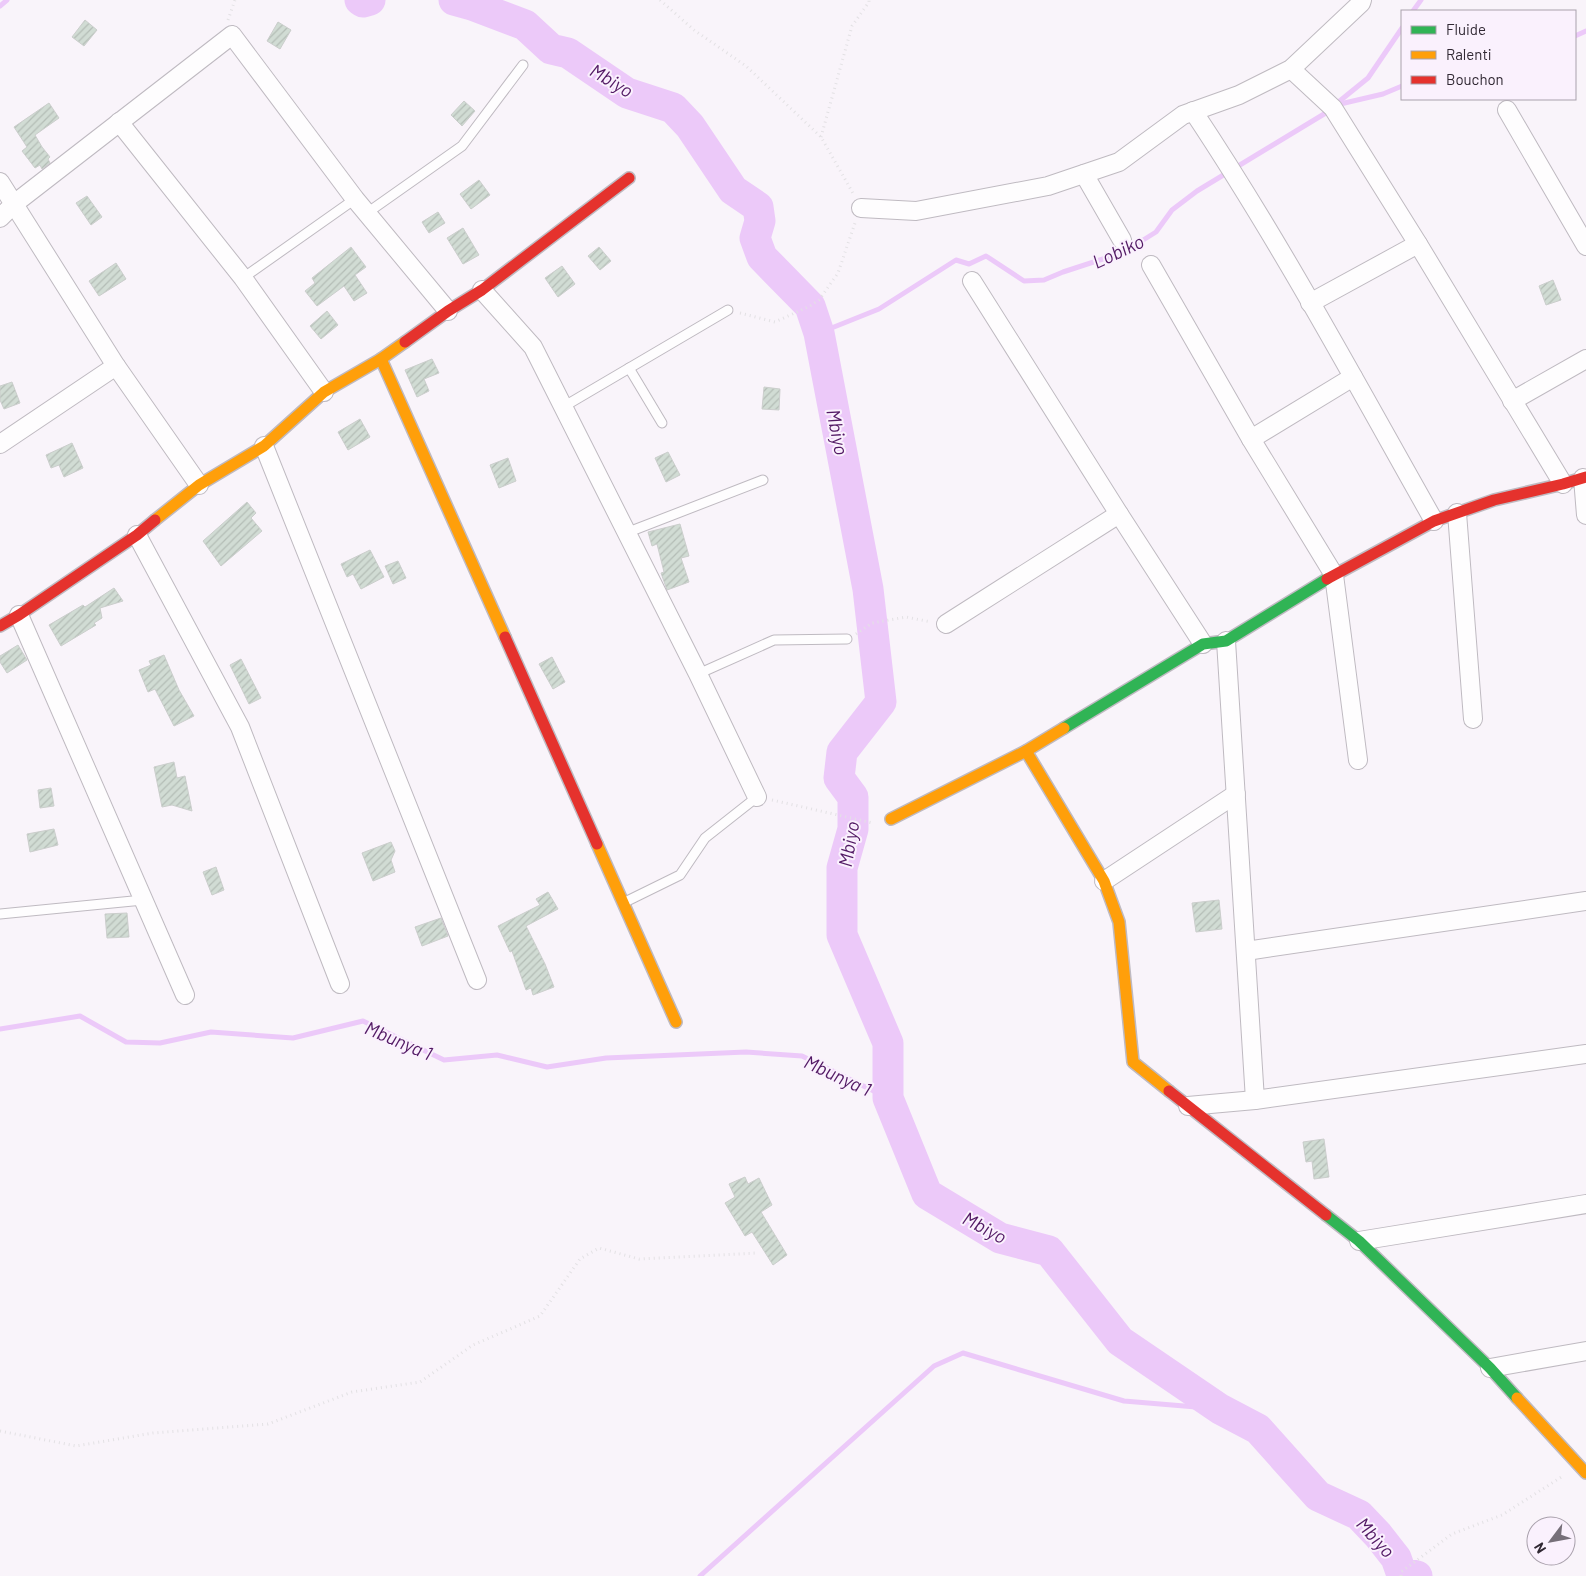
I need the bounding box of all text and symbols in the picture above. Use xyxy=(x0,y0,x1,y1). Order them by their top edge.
legend xyxy=(1401,10,1576,100)
text: Fluide xyxy=(1446,20,1486,38)
text: Ralenti xyxy=(1446,45,1492,63)
water label: Mbiyo xyxy=(586,58,638,102)
text: Bouchon xyxy=(1446,70,1504,88)
water label: Lobiko xyxy=(1089,229,1147,273)
water label: Mbiyo xyxy=(822,407,854,457)
water label: Mbiyo xyxy=(833,819,863,869)
water label: Mbunya 1 xyxy=(362,1016,436,1064)
water label: Mbunya 1 xyxy=(801,1050,875,1100)
water label: Mbiyo xyxy=(959,1206,1011,1248)
water label: Mbiyo xyxy=(1352,1512,1400,1562)
north arrow xyxy=(1526,1516,1576,1566)
text: N xyxy=(1530,1540,1549,1557)

